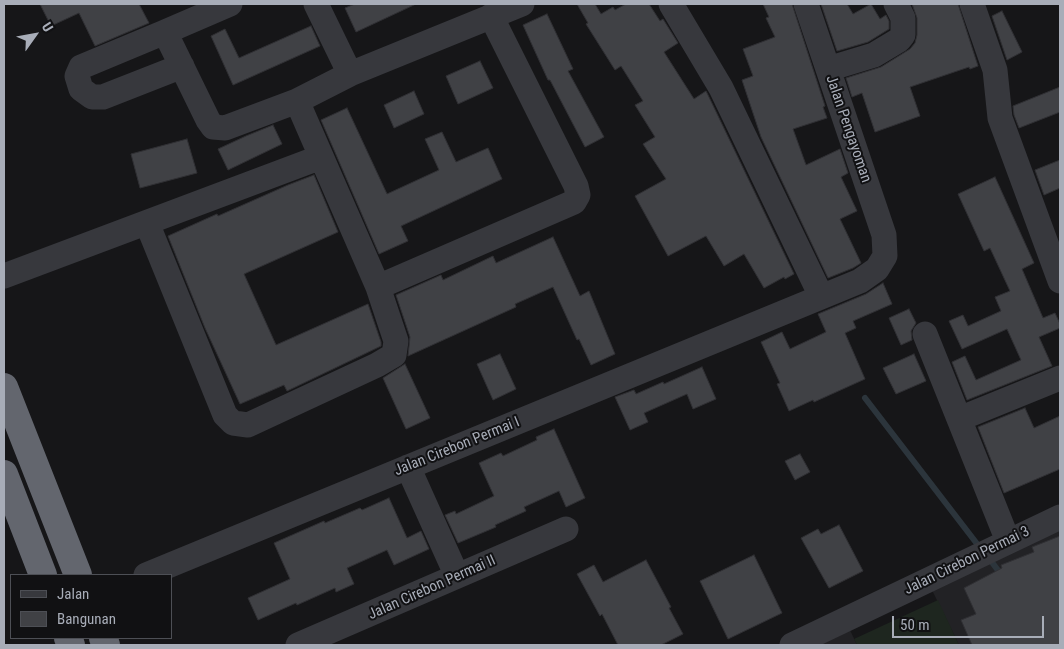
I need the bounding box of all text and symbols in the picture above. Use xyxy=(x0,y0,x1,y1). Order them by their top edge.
north arrow xyxy=(10,10,60,60)
text: U xyxy=(39,19,57,35)
street label: Jalan Pengayoman xyxy=(821,73,875,185)
street label: Jalan Cirebon Permai I xyxy=(392,414,522,480)
street label: Jalan Cirebon Permai 3 xyxy=(901,523,1033,599)
street label: Jalan Cirebon Permai II xyxy=(366,552,498,624)
legend xyxy=(10,574,172,639)
text: Jalan xyxy=(57,585,89,603)
scale bar xyxy=(894,606,1046,638)
text: Bangunan xyxy=(57,610,116,628)
text: 50 m xyxy=(900,616,930,634)

